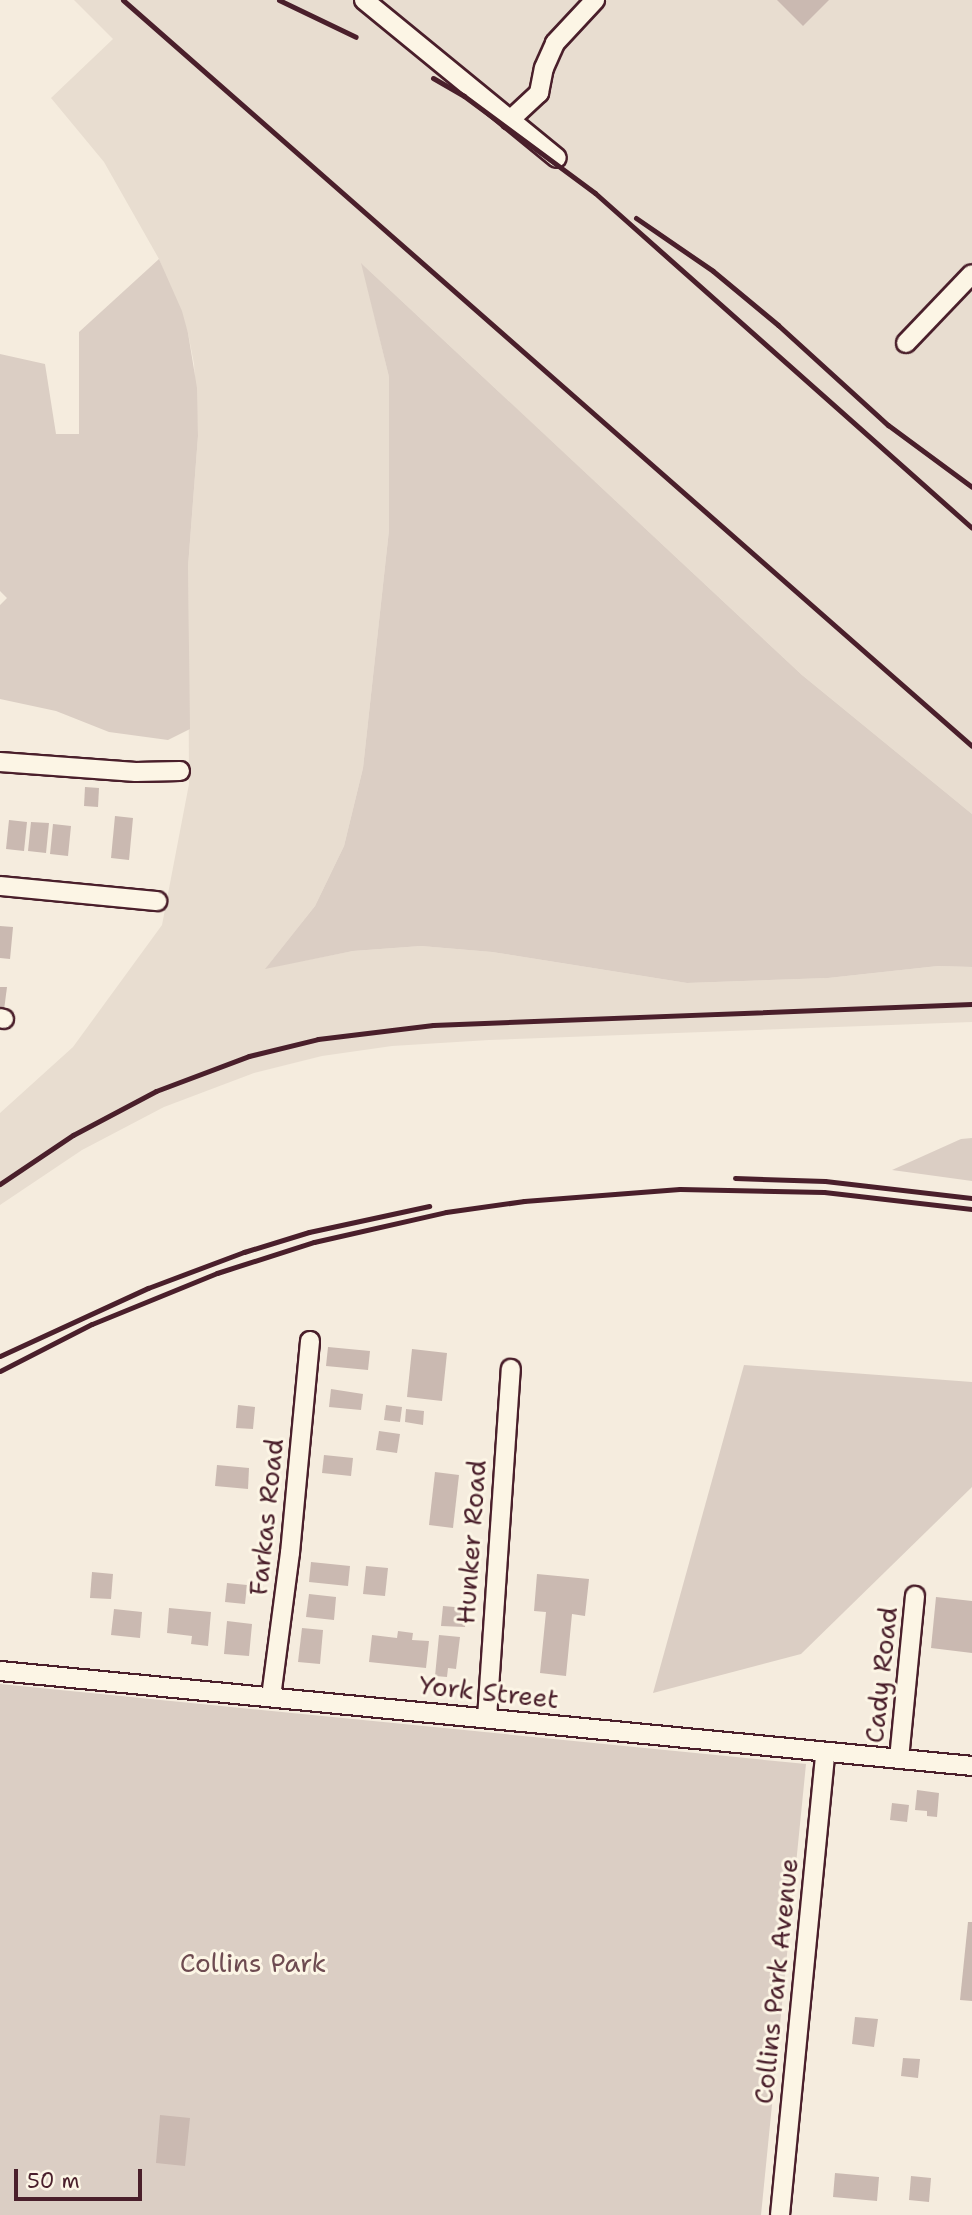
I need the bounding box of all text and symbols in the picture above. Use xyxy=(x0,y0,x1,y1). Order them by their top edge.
street label: Farkas Road xyxy=(242,1437,290,1597)
street label: Hunker Road xyxy=(450,1459,492,1625)
street label: Cady Road xyxy=(858,1605,904,1745)
street label: York Street xyxy=(418,1669,560,1715)
street label: Collins Park Avenue xyxy=(748,1856,804,2106)
park label: Collins Park xyxy=(180,1947,326,1979)
scale bar xyxy=(18,2156,145,2200)
text: 50 m xyxy=(27,2167,80,2195)

